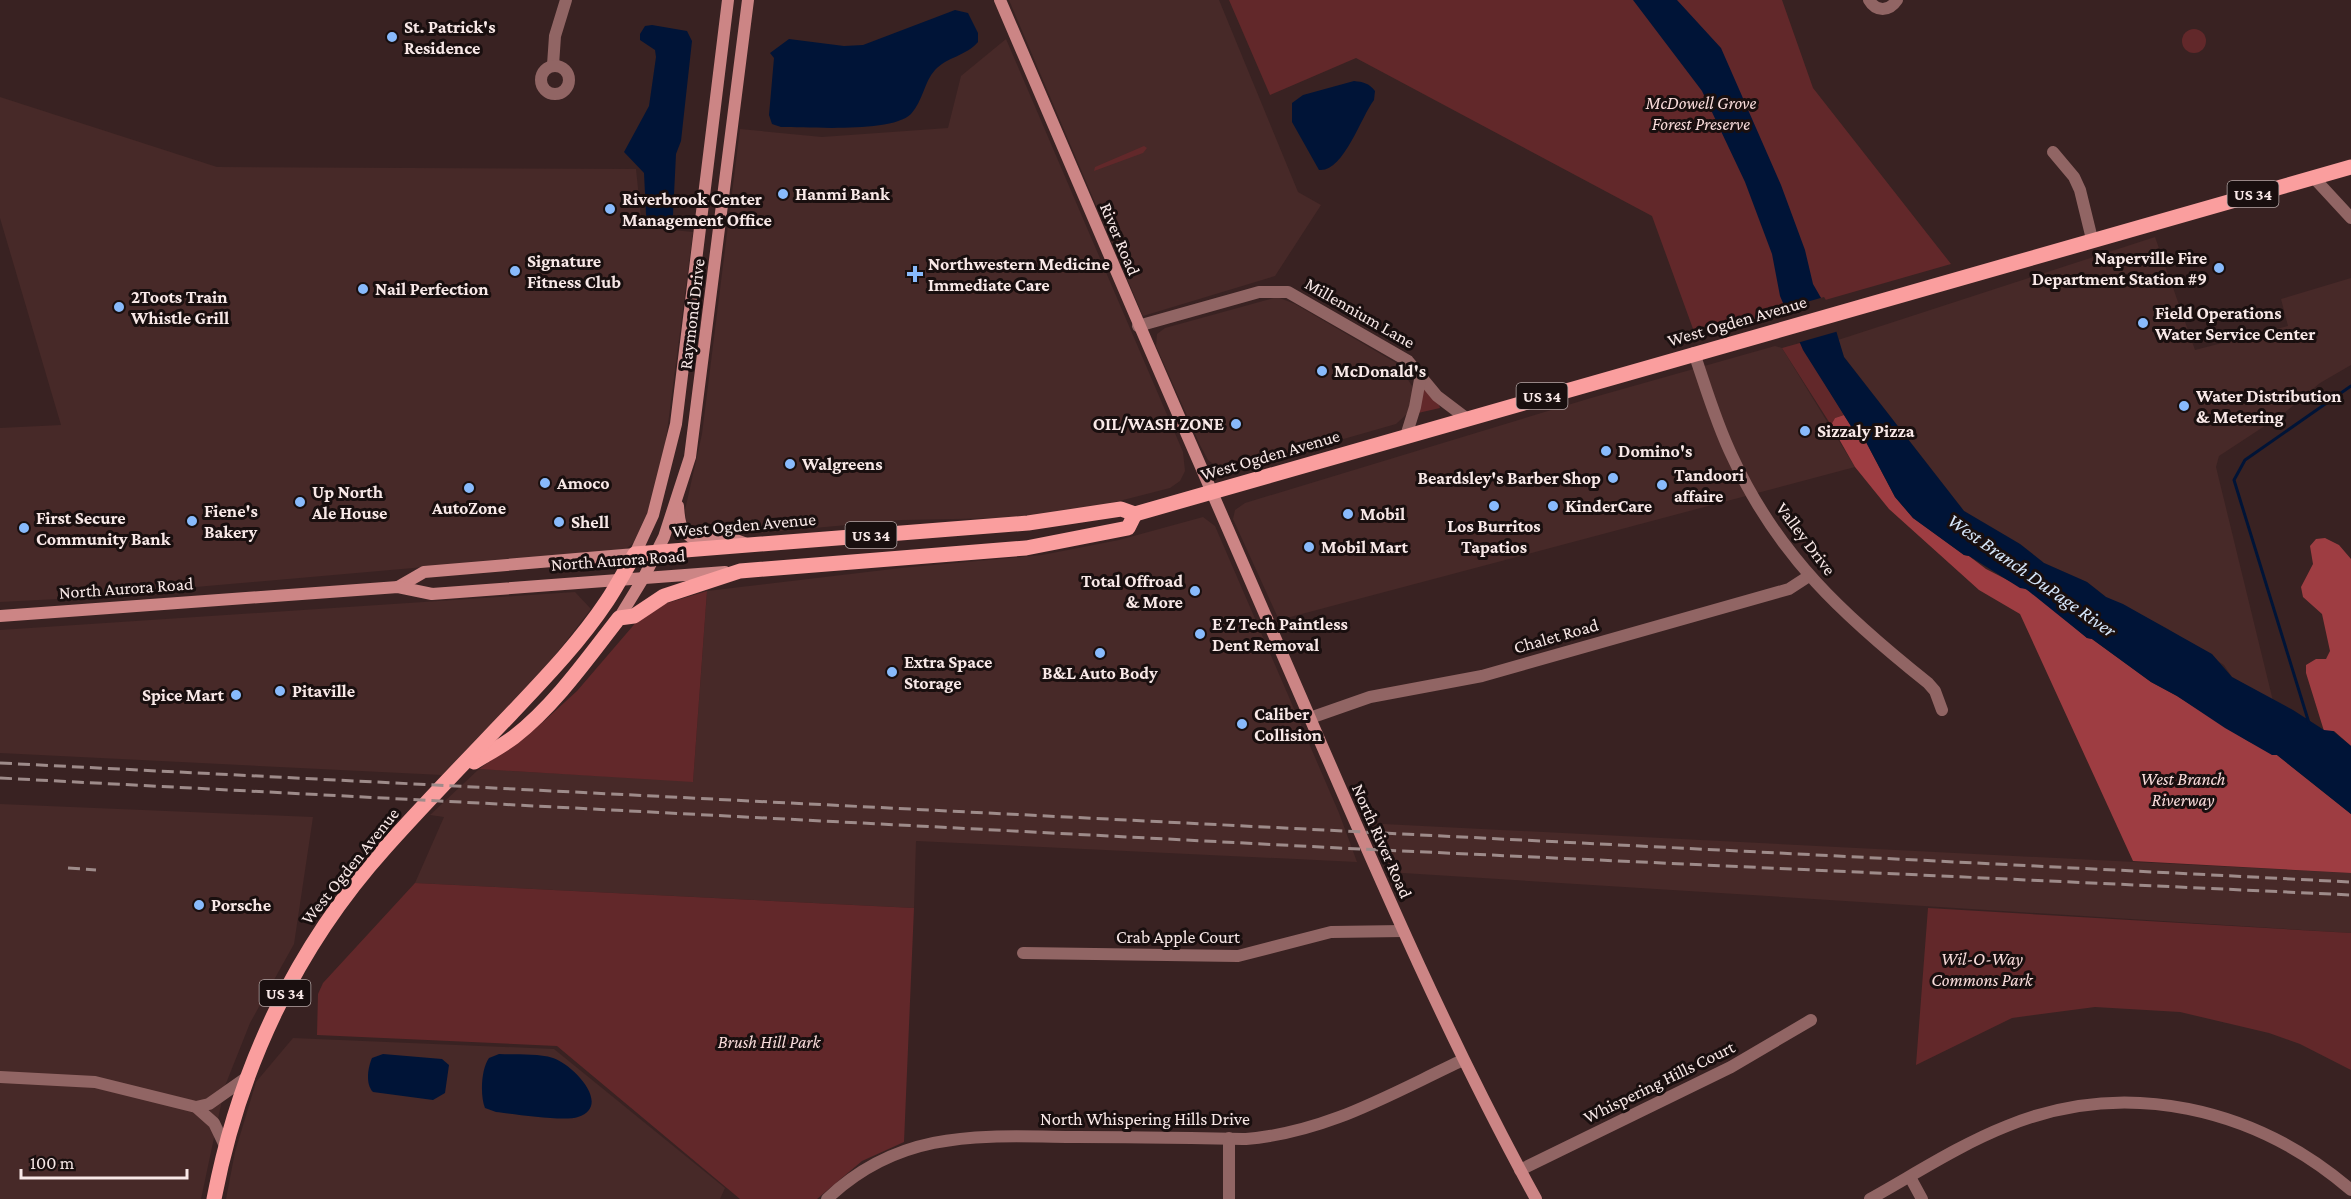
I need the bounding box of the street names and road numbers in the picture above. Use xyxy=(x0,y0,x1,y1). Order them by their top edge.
road number: US 34 xyxy=(2228,181,2278,207)
street label: River Road xyxy=(1096,200,1144,279)
street label: Raymond Drive xyxy=(675,257,709,371)
street label: Millennium Lane xyxy=(1302,273,1418,353)
street label: West Ogden Avenue xyxy=(1665,292,1809,350)
road number: US 34 xyxy=(1516,383,1568,409)
street label: West Ogden Avenue xyxy=(1198,426,1342,484)
street label: Valley Drive xyxy=(1772,499,1840,579)
street label: West Ogden Avenue xyxy=(671,509,817,541)
road number: US 34 xyxy=(846,522,896,548)
street label: North Aurora Road xyxy=(550,545,686,575)
street label: North Aurora Road xyxy=(58,573,194,603)
street label: Chalet Road xyxy=(1511,614,1601,658)
street label: North River Road xyxy=(1348,781,1416,902)
street label: West Ogden Avenue xyxy=(297,804,403,928)
street label: Crab Apple Court xyxy=(1116,927,1241,947)
road number: US 34 xyxy=(260,980,310,1006)
street label: Whispering Hills Court xyxy=(1580,1036,1739,1127)
street label: North Whispering Hills Drive xyxy=(1040,1109,1250,1129)

